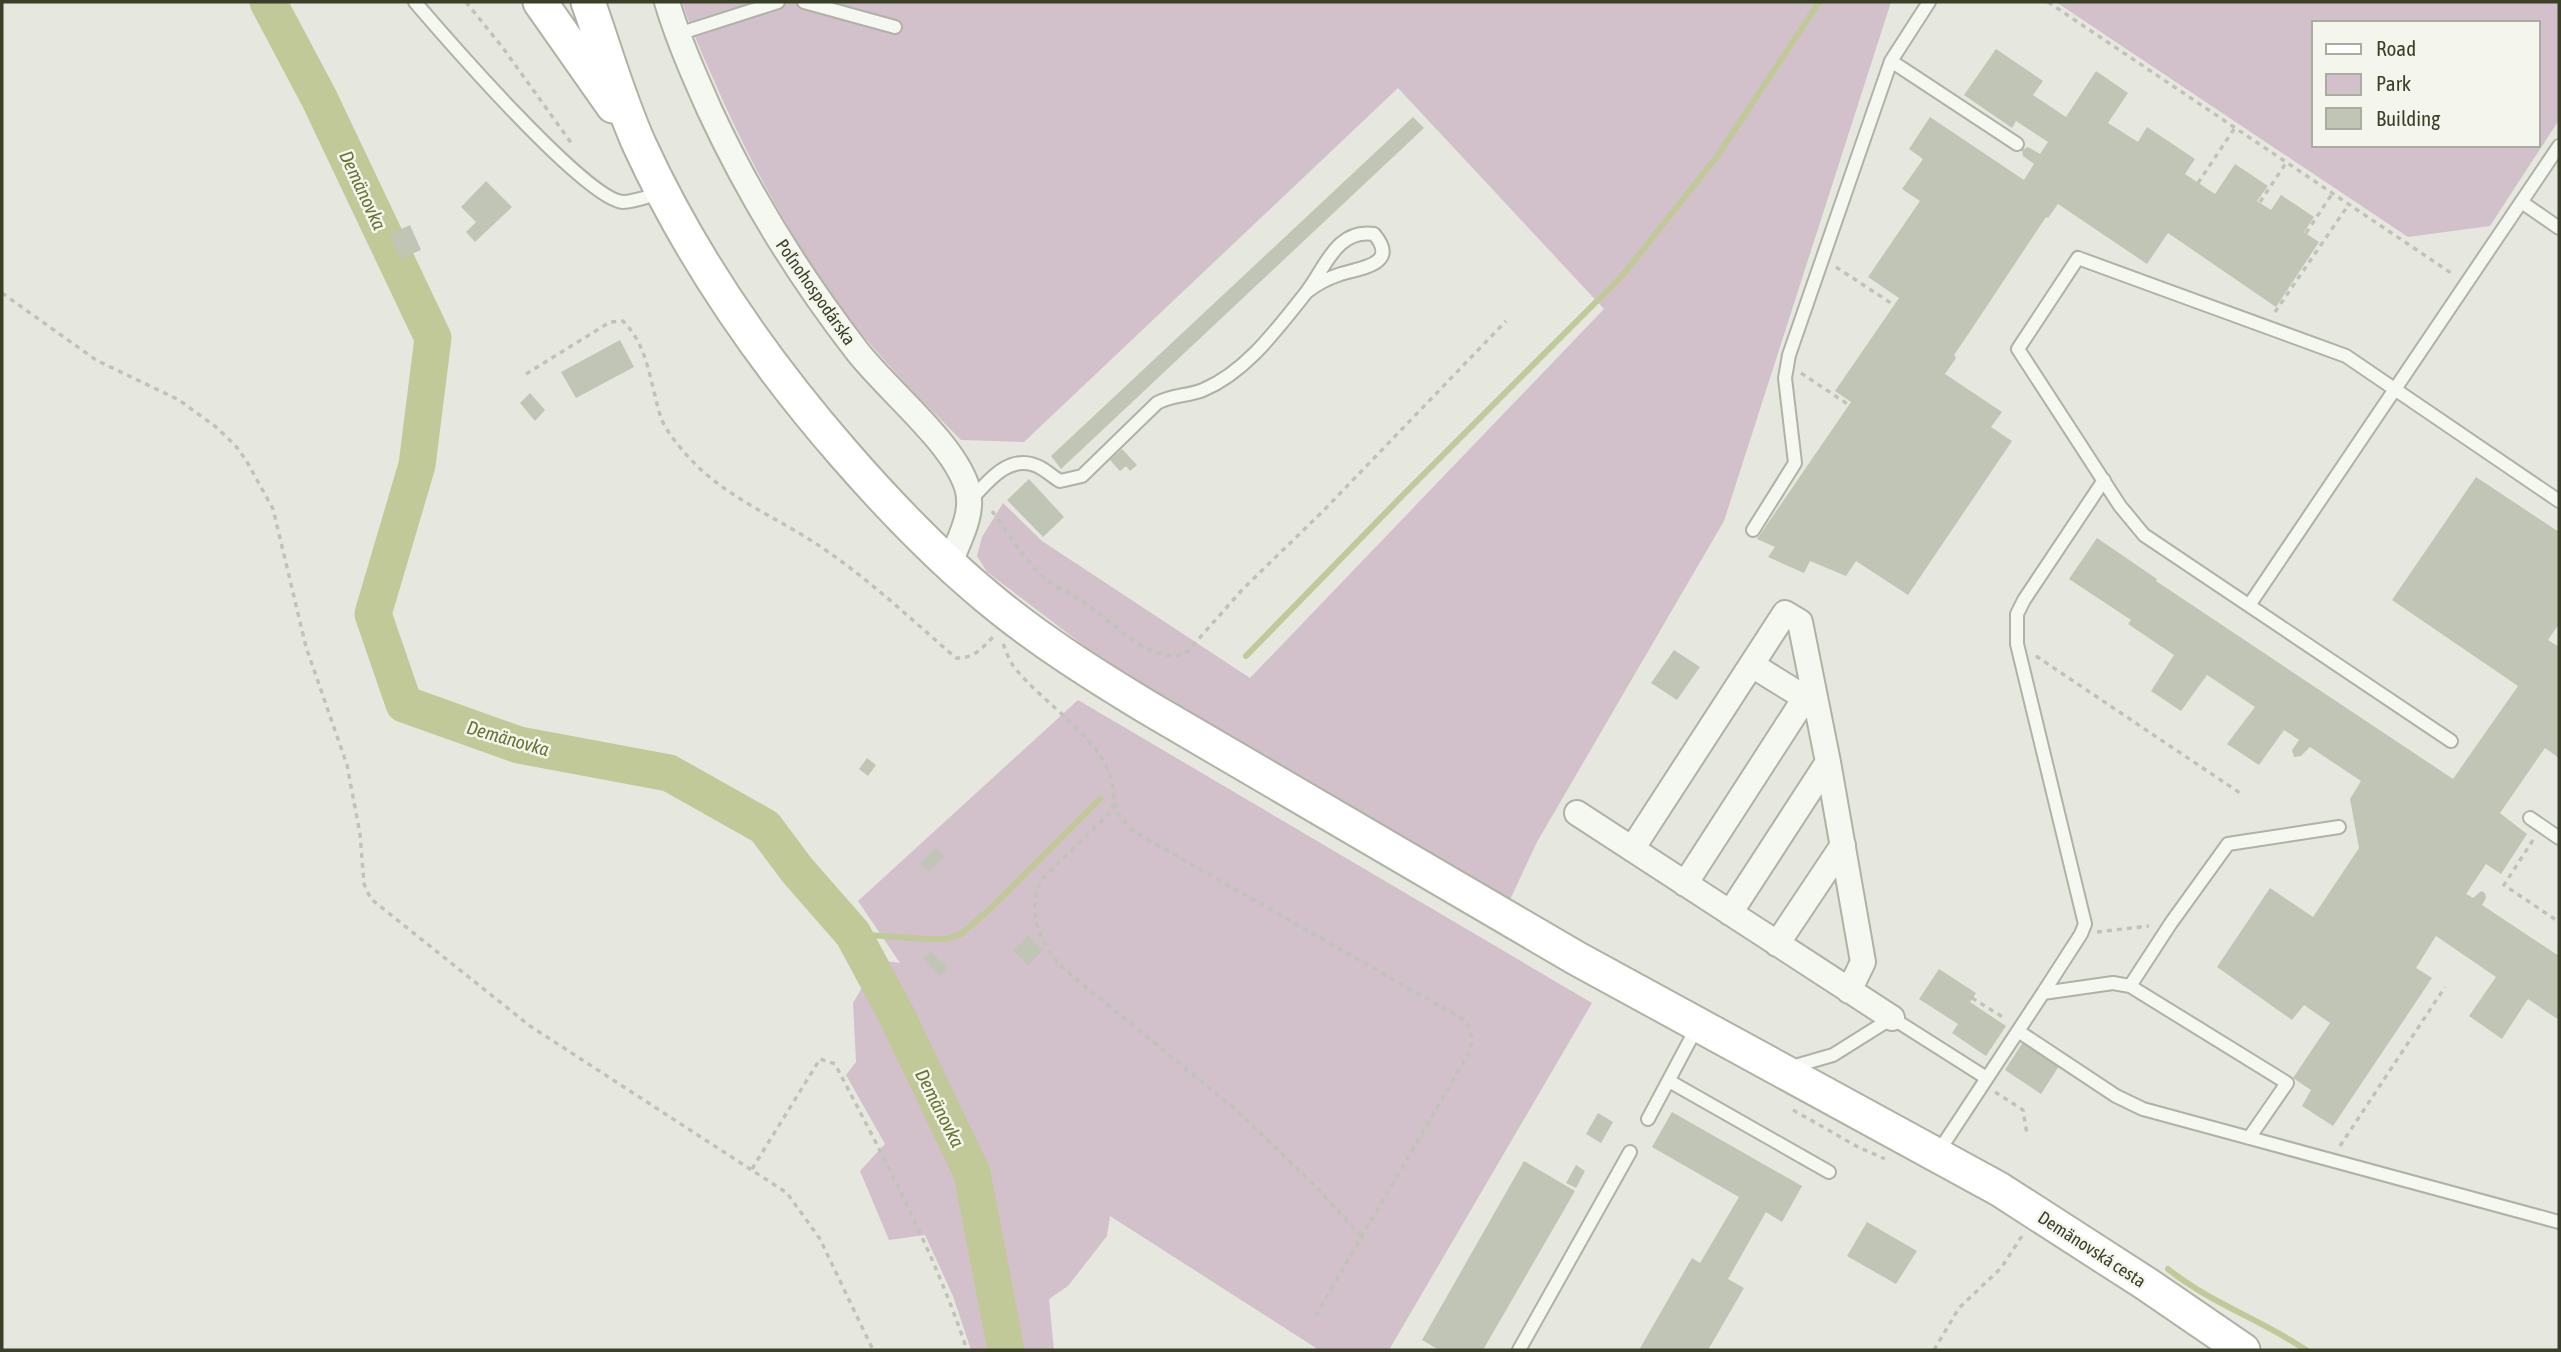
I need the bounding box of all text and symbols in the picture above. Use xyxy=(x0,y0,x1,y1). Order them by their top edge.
legend xyxy=(2312,21,2540,147)
text: Road xyxy=(2376,36,2416,60)
text: Park xyxy=(2376,71,2411,95)
text: Building xyxy=(2376,106,2440,130)
water label: Demänovka xyxy=(335,147,391,233)
street label: Poľnohospodárska xyxy=(772,235,860,349)
water label: Demänovka xyxy=(464,716,552,760)
water label: Demänovka xyxy=(911,1065,969,1151)
street label: Demänovská cesta xyxy=(2034,1206,2150,1292)

